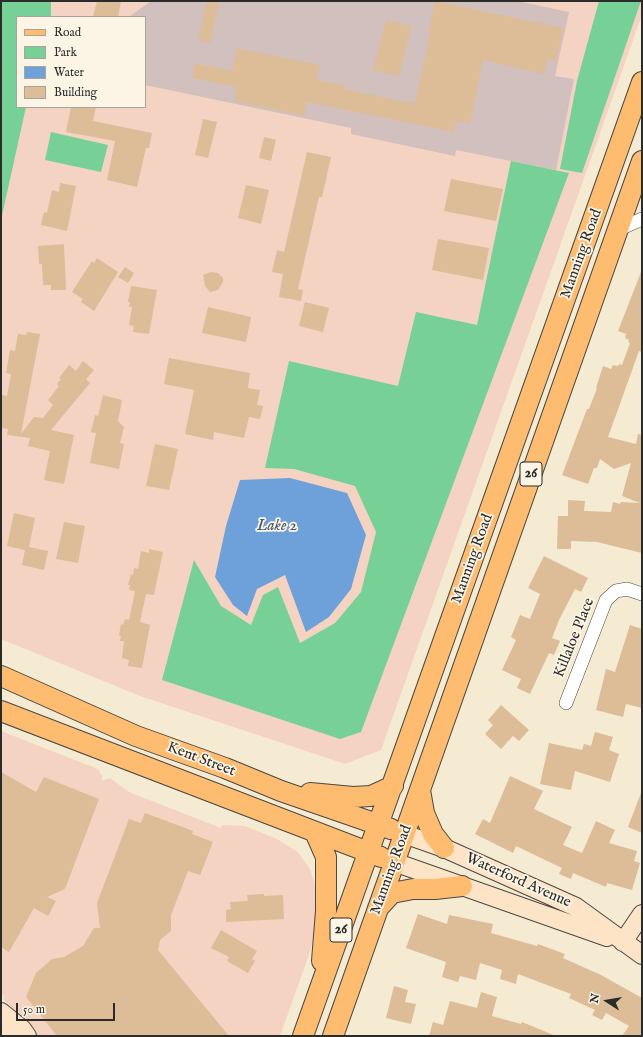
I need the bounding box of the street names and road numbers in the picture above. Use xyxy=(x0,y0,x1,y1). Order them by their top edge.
street label: Manning Road xyxy=(557,207,607,301)
road number: 26 xyxy=(520,462,542,486)
street label: Manning Road xyxy=(448,512,498,606)
street label: Killaloe Place xyxy=(551,595,599,681)
street label: Kent Street xyxy=(164,739,238,781)
street label: Manning Road xyxy=(367,823,417,917)
street label: Waterford Avenue xyxy=(463,850,573,912)
road number: 26 xyxy=(330,918,352,942)

